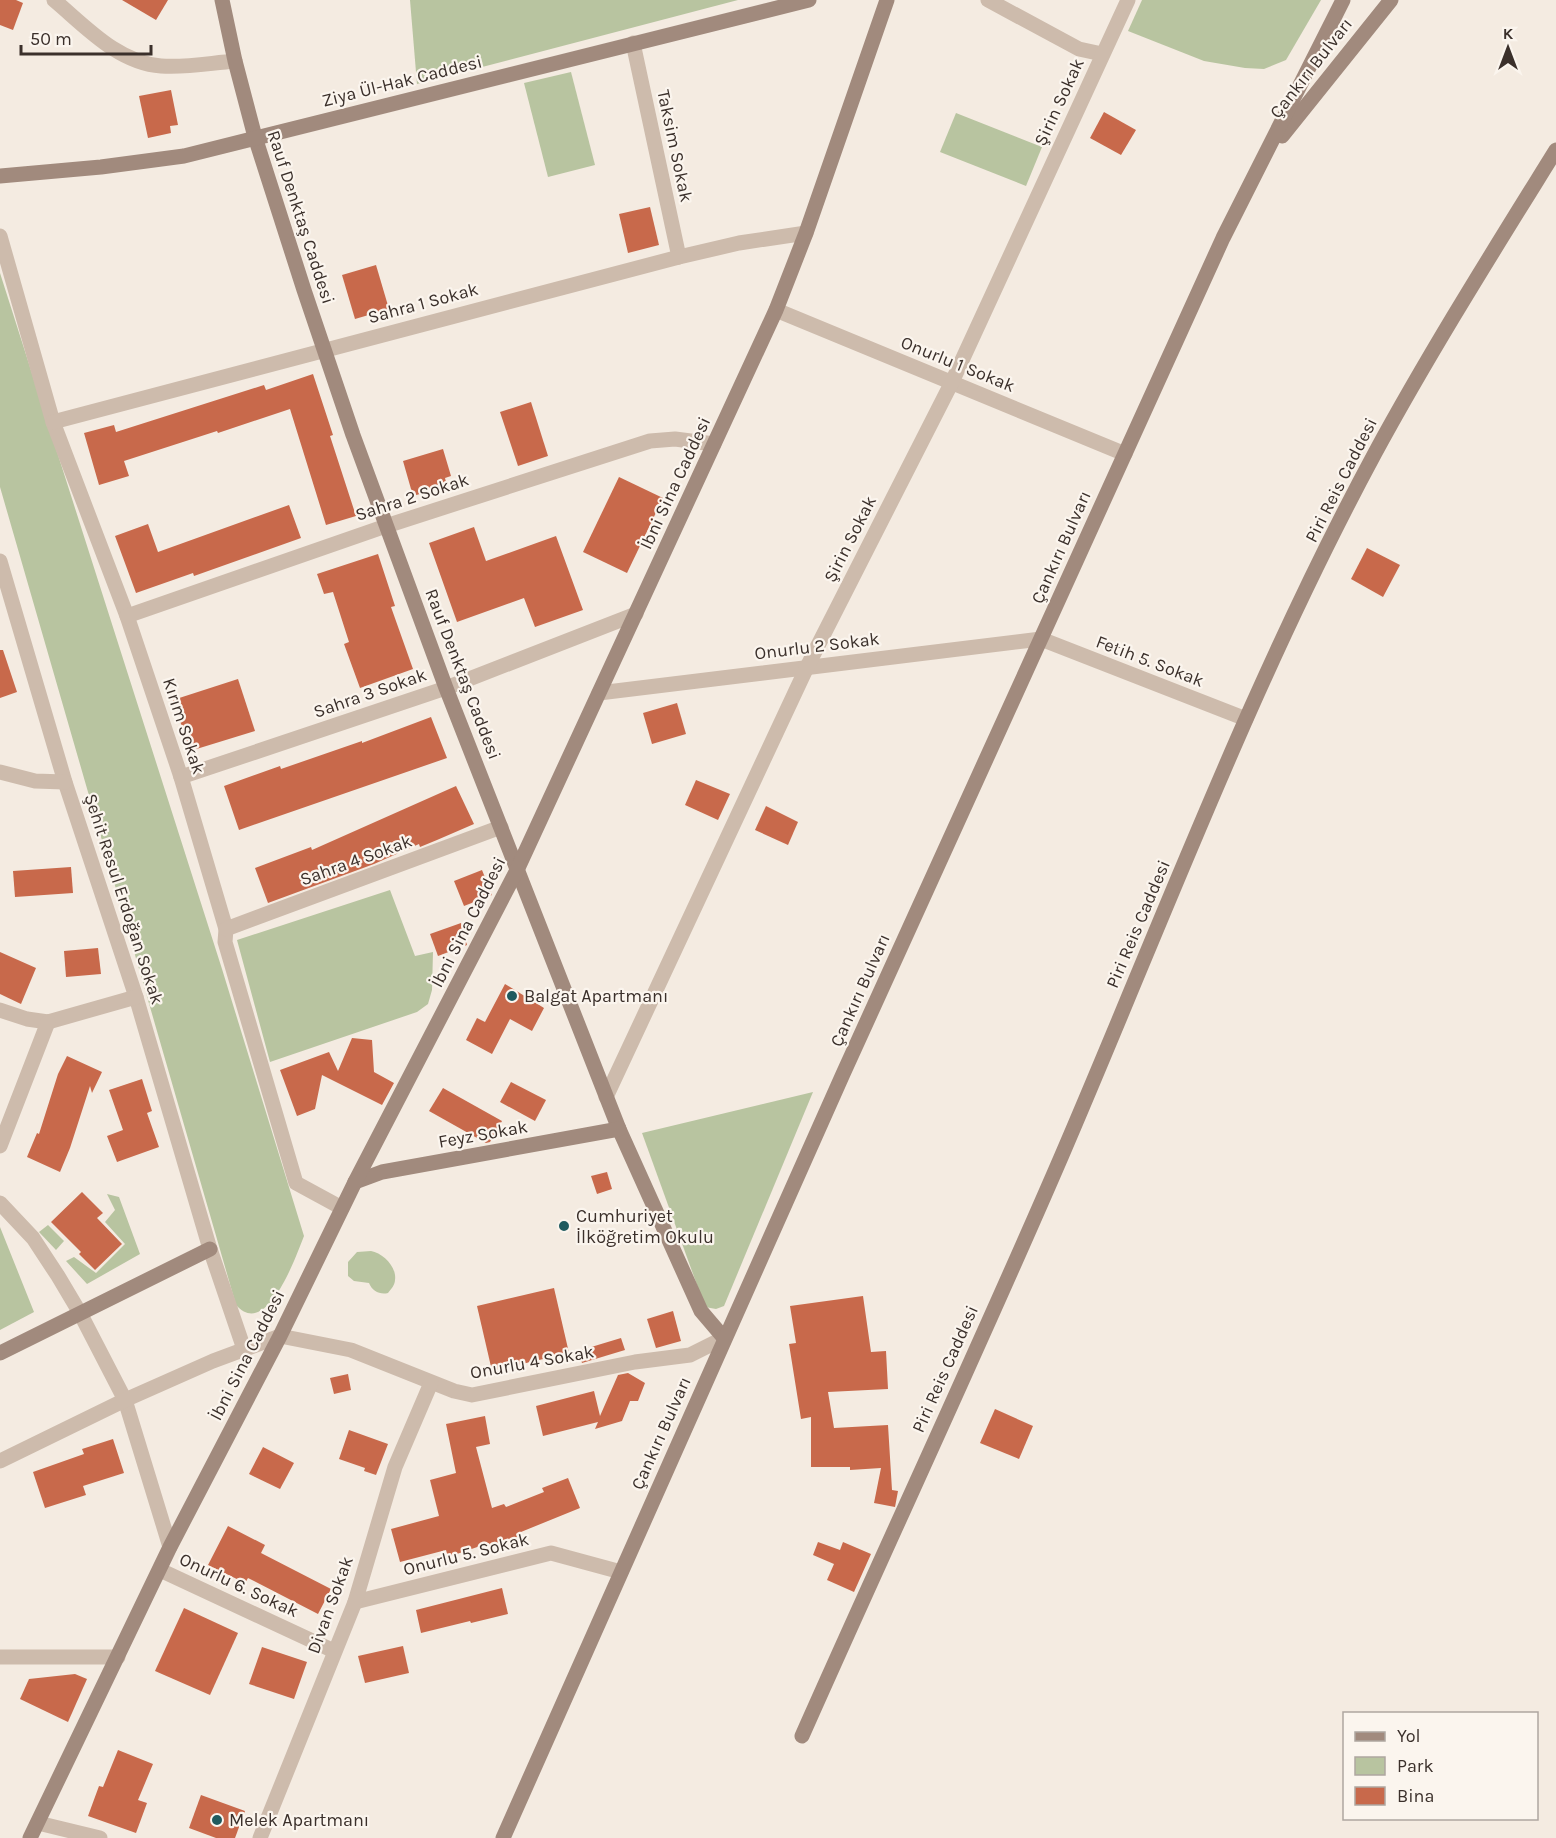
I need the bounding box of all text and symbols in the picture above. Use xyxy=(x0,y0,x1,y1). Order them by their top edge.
street label: Çankırı Bulvarı xyxy=(1265,13,1357,123)
scale bar xyxy=(21,18,152,56)
north arrow xyxy=(1478,18,1538,78)
text: K xyxy=(1503,24,1514,43)
text: 50 m xyxy=(30,28,72,50)
street label: Ziya Ül-Hak Caddesi xyxy=(320,50,484,112)
street label: Şirin Sokak xyxy=(1029,55,1089,149)
street label: Taksim Sokak xyxy=(652,88,698,204)
street label: Rauf Denktaş Caddesi xyxy=(263,127,339,307)
street label: Sahra 1 Sokak xyxy=(365,278,481,328)
street label: Onurlu 1 Sokak xyxy=(898,331,1018,397)
street label: İbni Sina Caddesi xyxy=(635,413,715,553)
street label: Piri Reis Caddesi xyxy=(1300,414,1382,546)
street label: Sahra 2 Sokak xyxy=(353,468,471,526)
street label: Çankırı Bulvarı xyxy=(1026,487,1096,607)
street label: Şirin Sokak xyxy=(819,492,881,586)
street label: Rauf Denktaş Caddesi xyxy=(420,585,506,763)
street label: Onurlu 2 Sokak xyxy=(753,627,881,665)
street label: Fetih 5. Sokak xyxy=(1093,630,1207,692)
street label: Sahra 3 Sokak xyxy=(311,663,429,723)
street label: Kırım Sokak xyxy=(158,675,210,777)
street label: Şehit Resul Erdoğan Sokak xyxy=(79,791,169,1007)
street label: Sahra 4 Sokak xyxy=(297,830,415,890)
street label: İbni Sina Caddesi xyxy=(426,853,510,991)
street label: Piri Reis Caddesi xyxy=(1101,857,1175,991)
street label: Çankırı Bulvarı xyxy=(825,930,895,1050)
place label: Balgat Apartmanı xyxy=(524,985,668,1007)
marker: Balgat Apartmanı xyxy=(505,989,519,1003)
street label: Feyz Sokak xyxy=(437,1115,529,1153)
place label: Cumhuriyet İlköğretim Okulu xyxy=(576,1205,714,1248)
marker: Cumhuriyet İlköğretim Okulu xyxy=(557,1219,571,1233)
street label: İbni Sina Caddesi xyxy=(205,1286,289,1424)
street label: Piri Reis Caddesi xyxy=(907,1302,983,1436)
street label: Onurlu 4 Sokak xyxy=(468,1340,596,1384)
street label: Çankırı Bulvarı xyxy=(626,1373,696,1493)
street label: Onurlu 5. Sokak xyxy=(401,1528,531,1580)
street label: Onurlu 6. Sokak xyxy=(176,1548,302,1622)
street label: Divan Sokak xyxy=(302,1553,358,1657)
legend xyxy=(1343,1712,1538,1820)
text: Yol xyxy=(1397,1725,1421,1747)
text: Park xyxy=(1397,1755,1434,1777)
text: Bina xyxy=(1397,1785,1434,1807)
place label: Melek Apartmanı xyxy=(229,1809,369,1831)
marker: Melek Apartmanı xyxy=(210,1813,224,1827)

